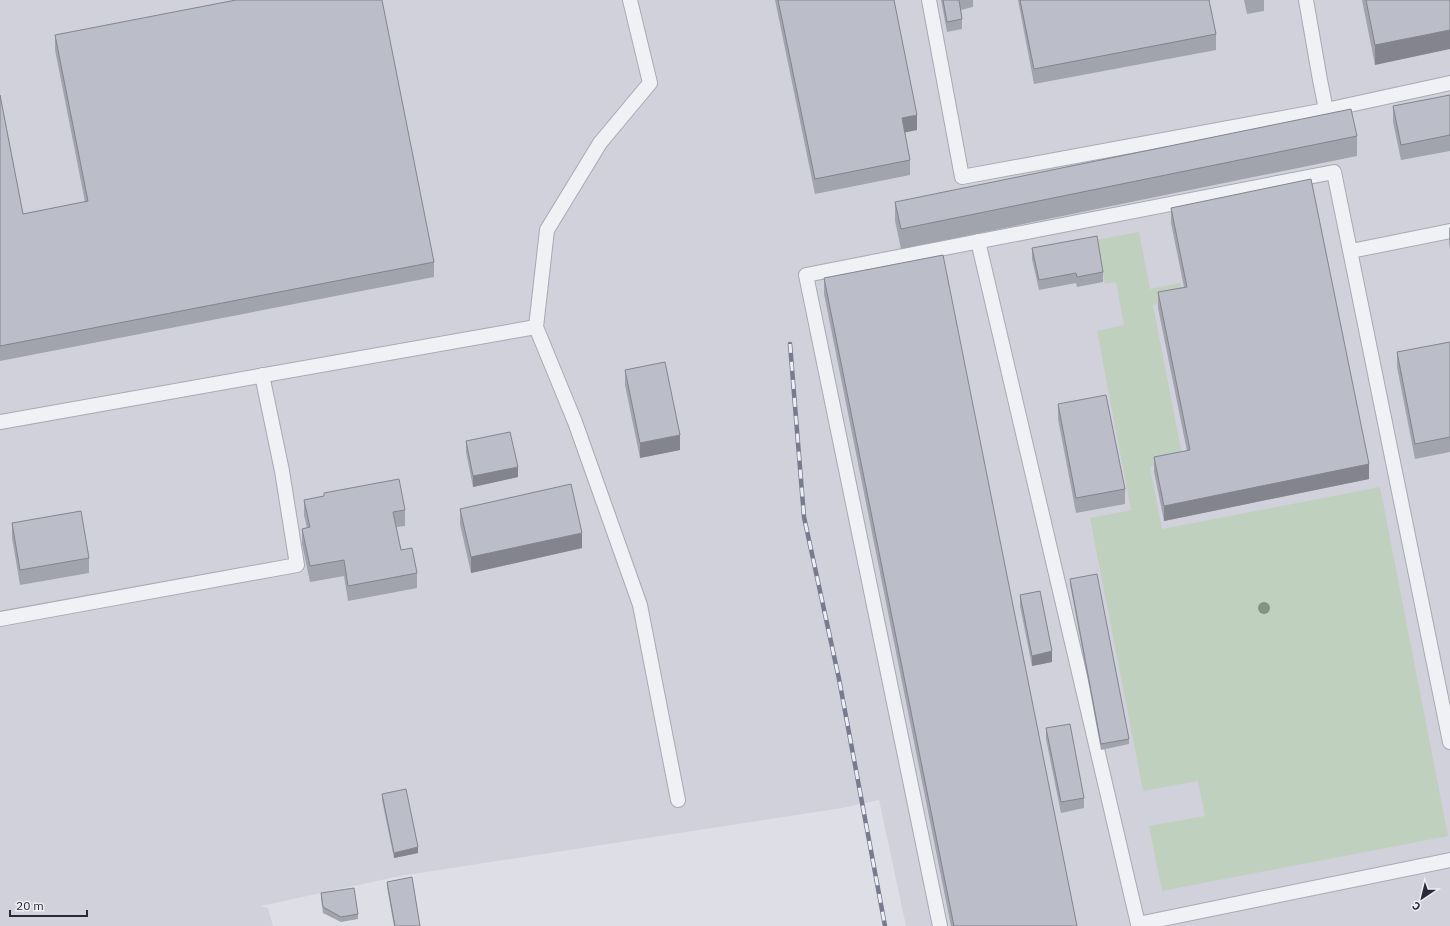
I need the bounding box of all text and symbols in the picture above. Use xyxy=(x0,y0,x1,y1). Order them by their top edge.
north arrow xyxy=(1402,878,1442,918)
scale bar xyxy=(10,892,87,918)
text: 20 m xyxy=(16,898,44,913)
text: С xyxy=(1409,898,1423,914)

